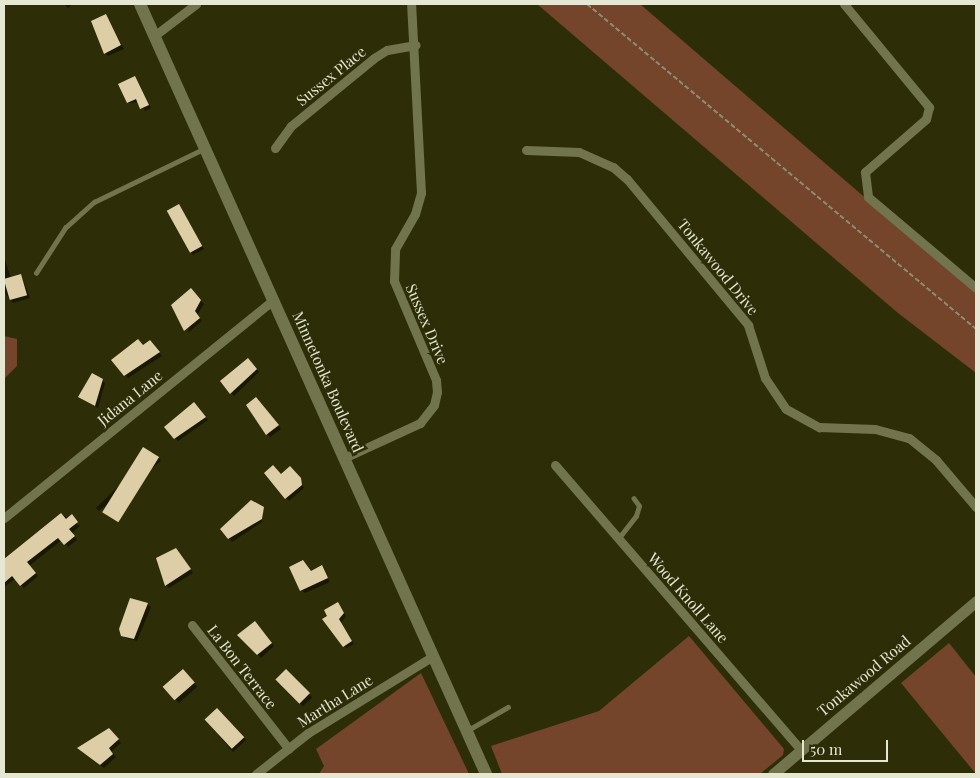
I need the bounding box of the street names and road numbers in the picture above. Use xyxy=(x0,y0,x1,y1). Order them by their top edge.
street label: Sussex Place xyxy=(293,42,369,110)
street label: Tonkawood Drive xyxy=(674,215,762,319)
street label: Sussex Drive xyxy=(402,281,452,367)
street label: Minnetonka Boulevard xyxy=(289,309,367,455)
street label: Jidana Lane xyxy=(94,366,166,430)
street label: Wood Knoll Lane xyxy=(644,549,732,647)
street label: La Bon Terrace xyxy=(203,621,281,713)
street label: Tonkawood Road xyxy=(814,632,914,720)
street label: Martha Lane xyxy=(294,671,376,731)

